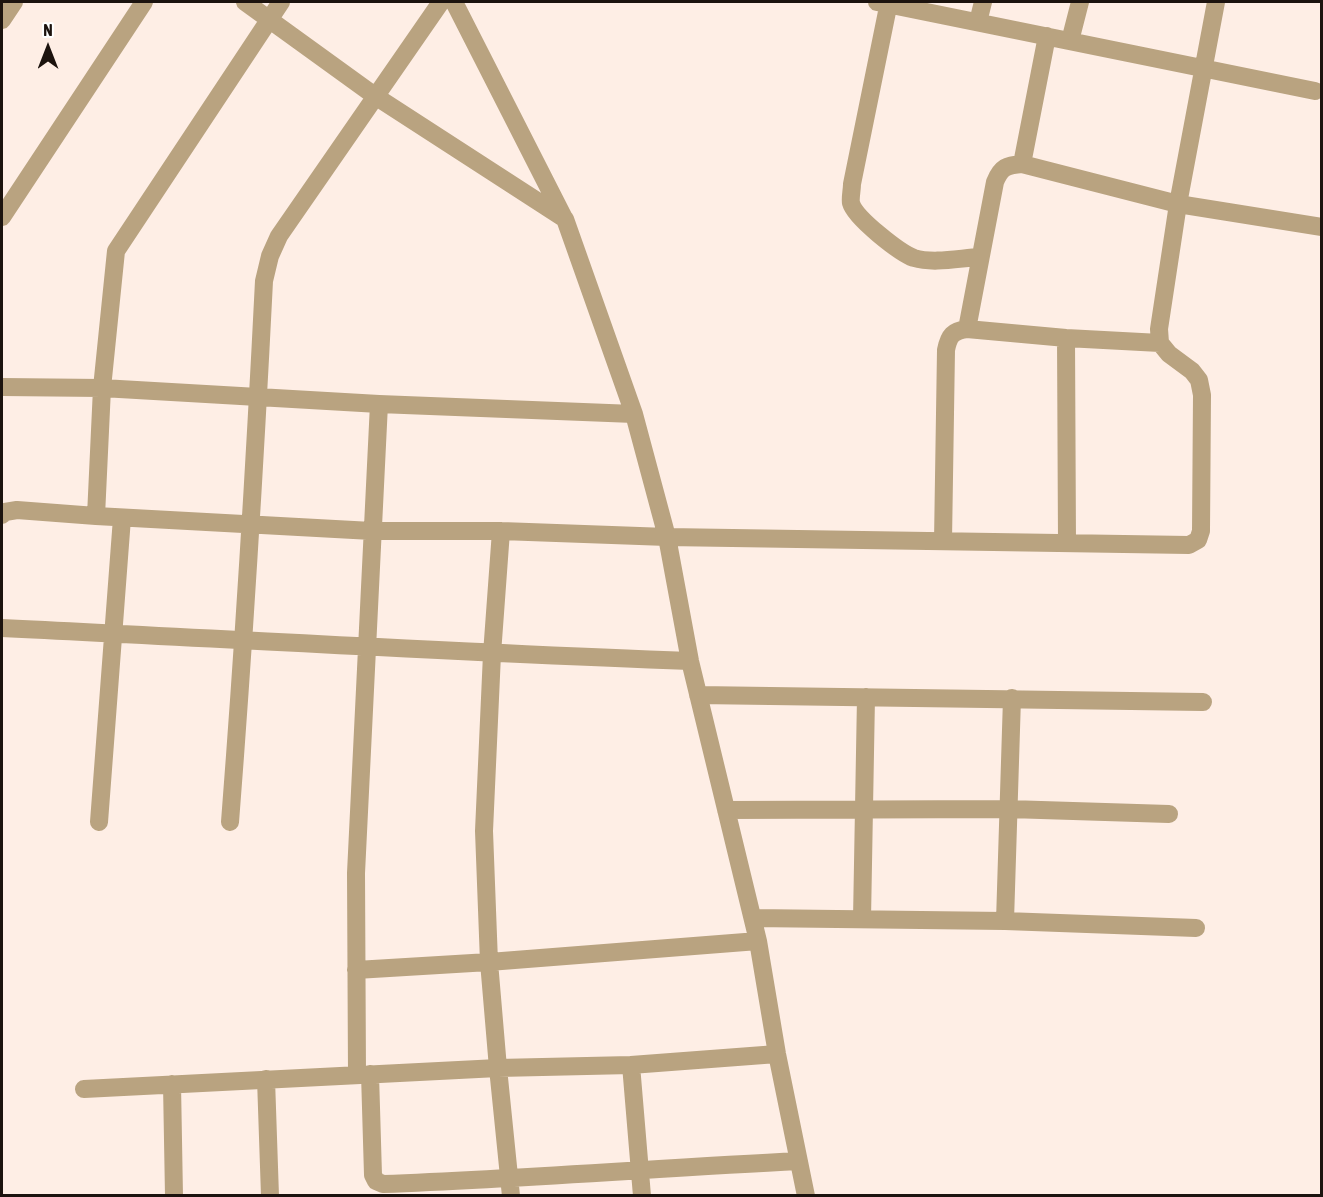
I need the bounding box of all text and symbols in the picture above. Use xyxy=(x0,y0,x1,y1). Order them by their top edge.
north arrow xyxy=(18,18,78,78)
text: N xyxy=(43,21,53,39)

